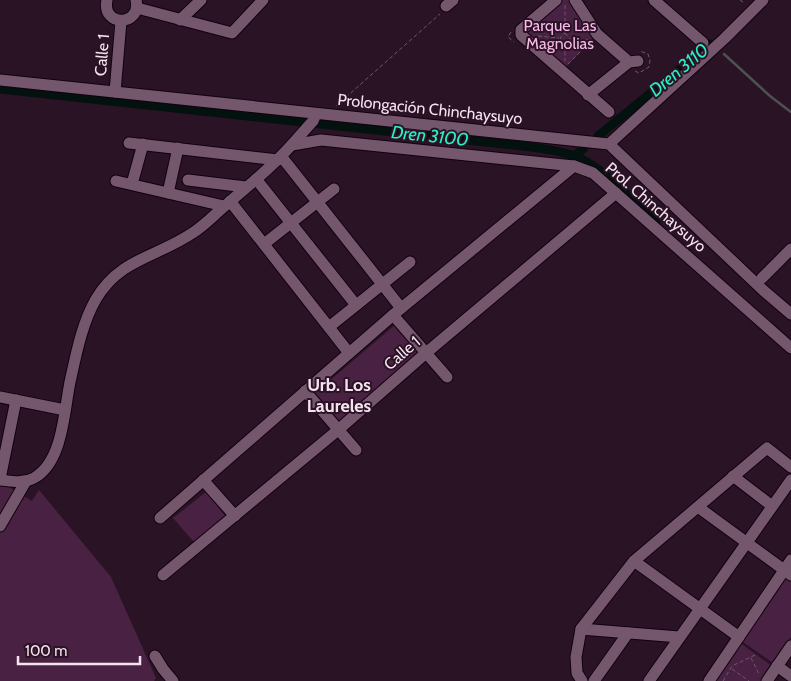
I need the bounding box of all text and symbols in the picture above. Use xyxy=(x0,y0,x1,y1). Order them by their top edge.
park label: Parque Las Magnolias xyxy=(524,16,597,53)
street label: Calle 1 xyxy=(91,33,113,77)
water label: Dren 3110 xyxy=(645,39,713,101)
street label: Prolongación Chinchaysuyo xyxy=(337,90,524,128)
water label: Dren 3100 xyxy=(390,121,470,151)
street label: Prol. Chinchaysuyo xyxy=(602,158,710,256)
street label: Calle 1 xyxy=(380,332,424,374)
district label: Urb. Los Laureles xyxy=(307,374,372,417)
scale bar xyxy=(18,634,140,666)
text: 100 m xyxy=(25,642,67,660)

